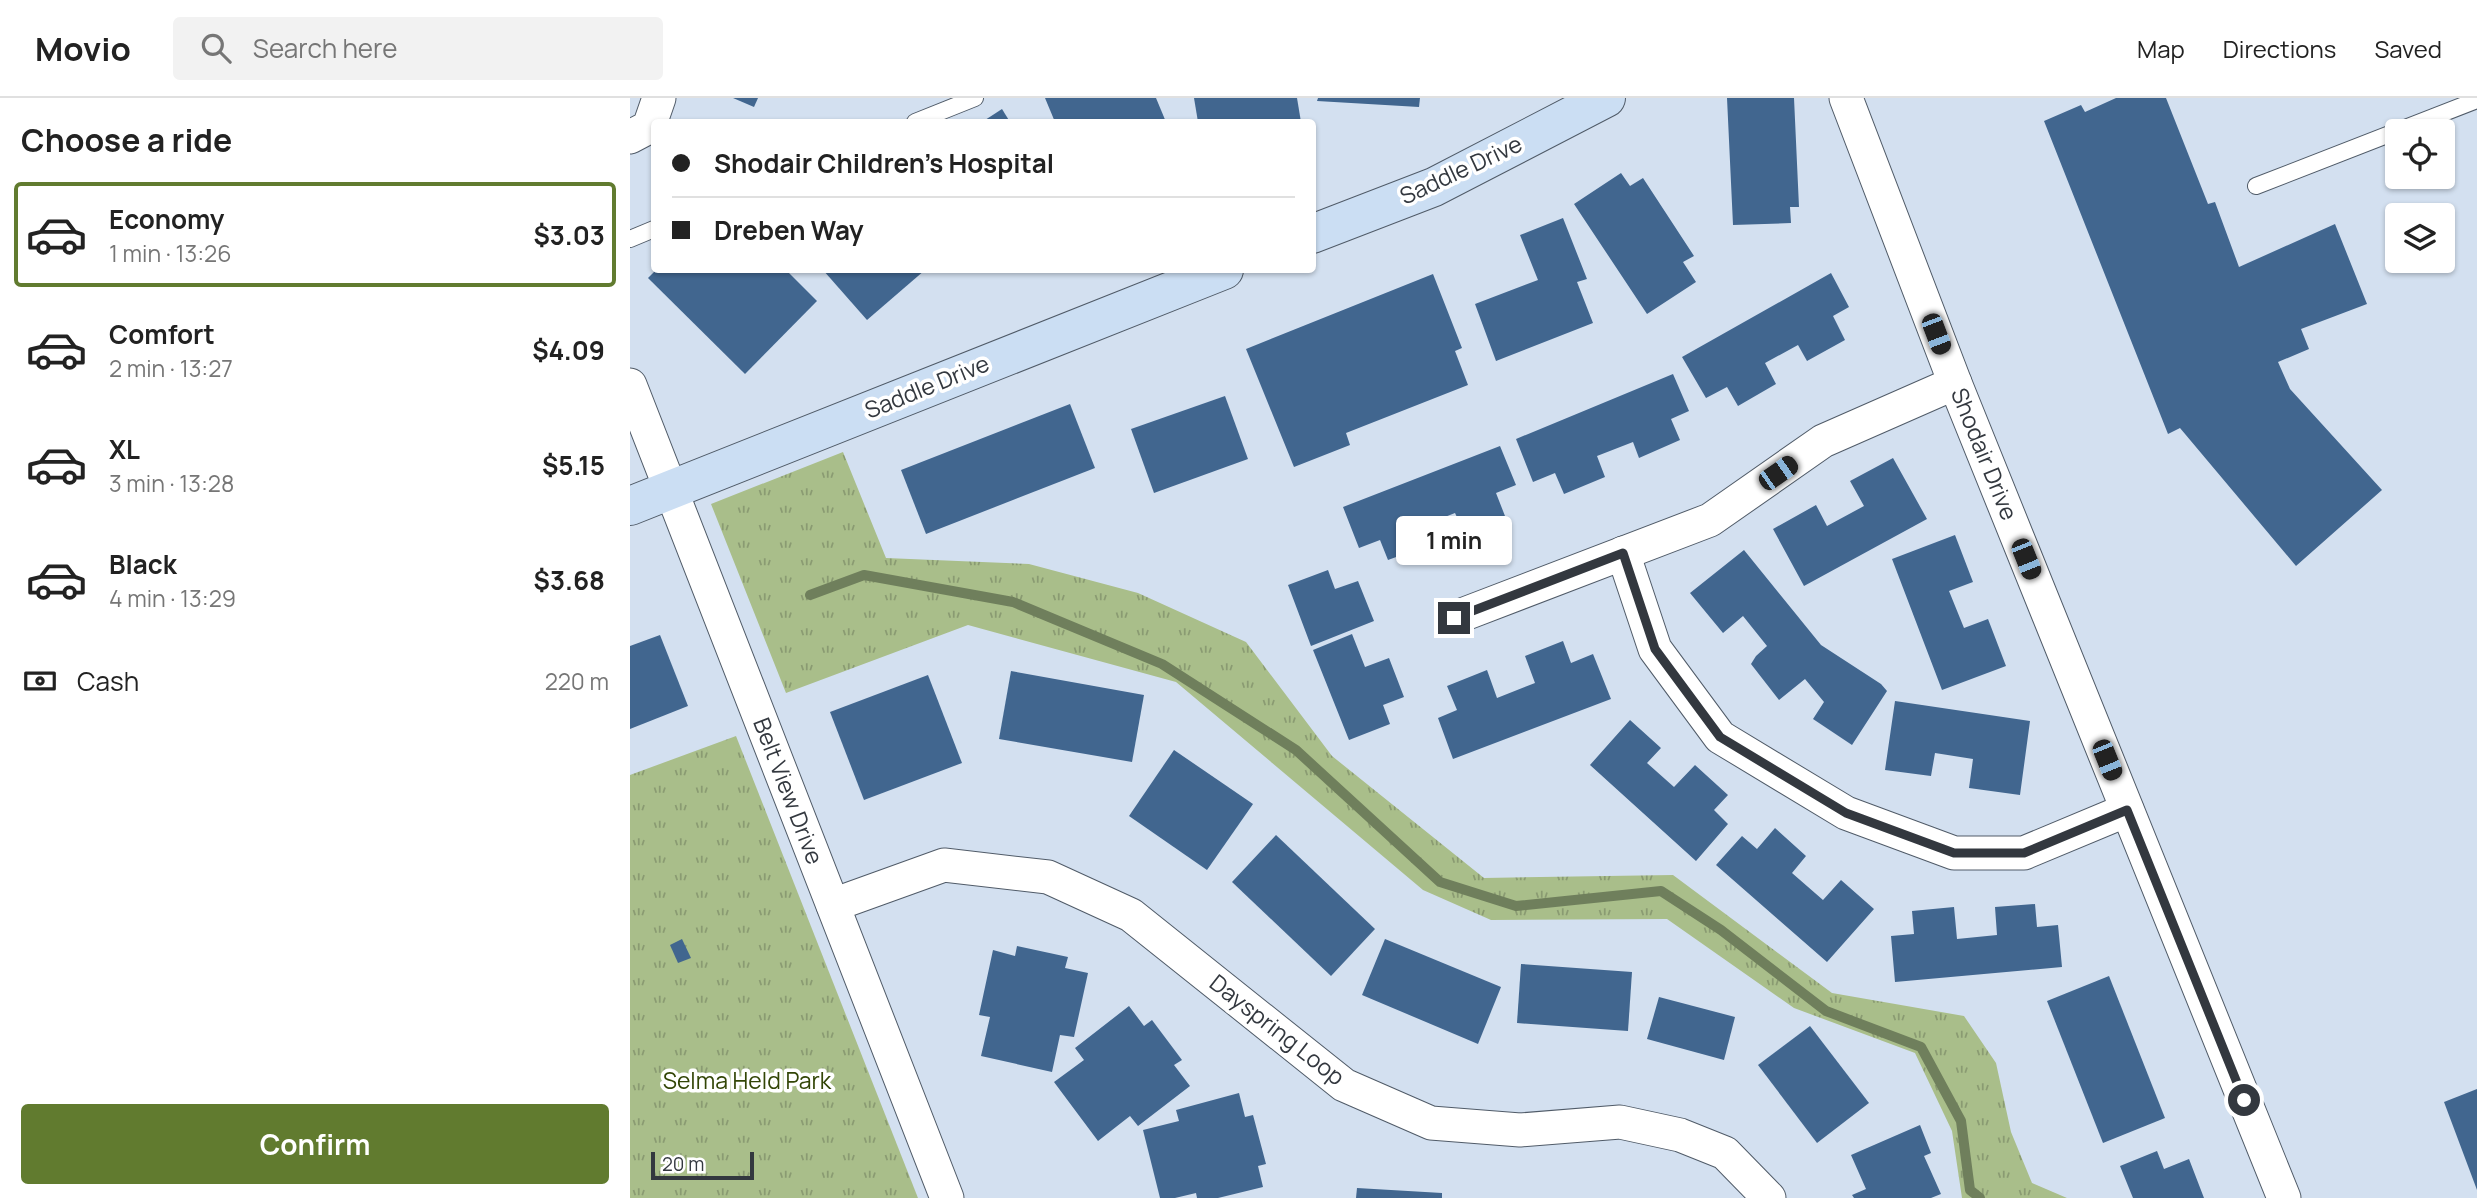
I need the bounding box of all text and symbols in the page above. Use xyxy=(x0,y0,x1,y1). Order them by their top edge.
search box xyxy=(173,17,663,80)
text: Movio xyxy=(35,26,131,71)
icon: search xyxy=(197,29,235,67)
text: Search here xyxy=(253,30,397,66)
text: Map xyxy=(2137,32,2185,65)
text: Directions xyxy=(2223,32,2336,65)
text: Saved xyxy=(2374,32,2442,65)
text: Choose a ride xyxy=(21,118,232,162)
map controls xyxy=(2385,119,2455,273)
button: locate xyxy=(2385,119,2455,189)
street label: Saddle Drive xyxy=(1394,127,1527,211)
text: Shodair Children's Hospital xyxy=(714,145,1054,181)
text: Economy xyxy=(109,201,224,237)
icon: car xyxy=(25,203,88,266)
button: layers xyxy=(2385,203,2455,273)
text: Dreben Way xyxy=(714,212,864,248)
text: $3.03 xyxy=(533,217,605,253)
text: 1 min · 13:26 xyxy=(109,237,231,269)
car xyxy=(1919,311,1954,357)
text: Comfort xyxy=(109,316,215,352)
icon: car xyxy=(25,318,88,381)
text: $4.09 xyxy=(532,332,605,368)
street label: Saddle Drive xyxy=(860,347,994,426)
text: 2 min · 13:27 xyxy=(109,352,233,384)
street label: Shodair Drive xyxy=(1944,383,2026,524)
text: XL xyxy=(109,431,140,467)
icon: car xyxy=(25,433,88,496)
text: $5.15 xyxy=(542,447,605,483)
car xyxy=(1755,452,1802,494)
text: 3 min · 13:28 xyxy=(109,467,234,499)
callout: 1 min xyxy=(1396,517,1512,566)
text: 1 min xyxy=(1426,524,1482,556)
car xyxy=(2009,536,2044,582)
text: Black xyxy=(109,546,177,582)
icon: car xyxy=(25,548,88,611)
text: $3.68 xyxy=(534,562,605,598)
text: 4 min · 13:29 xyxy=(109,582,236,614)
route end xyxy=(1438,602,1470,634)
icon: cash xyxy=(21,662,59,700)
text: Cash xyxy=(77,663,139,699)
text: 220 m xyxy=(545,665,609,697)
street label: Belt View Drive xyxy=(746,713,832,869)
car xyxy=(2090,737,2125,783)
street label: Dayspring Loop xyxy=(1203,966,1352,1092)
park label: Selma Held Park xyxy=(663,1064,832,1096)
route start xyxy=(2228,1084,2260,1116)
button: Confirm xyxy=(21,1104,609,1184)
scale bar xyxy=(651,1149,754,1181)
text: 20 m xyxy=(662,1151,704,1177)

